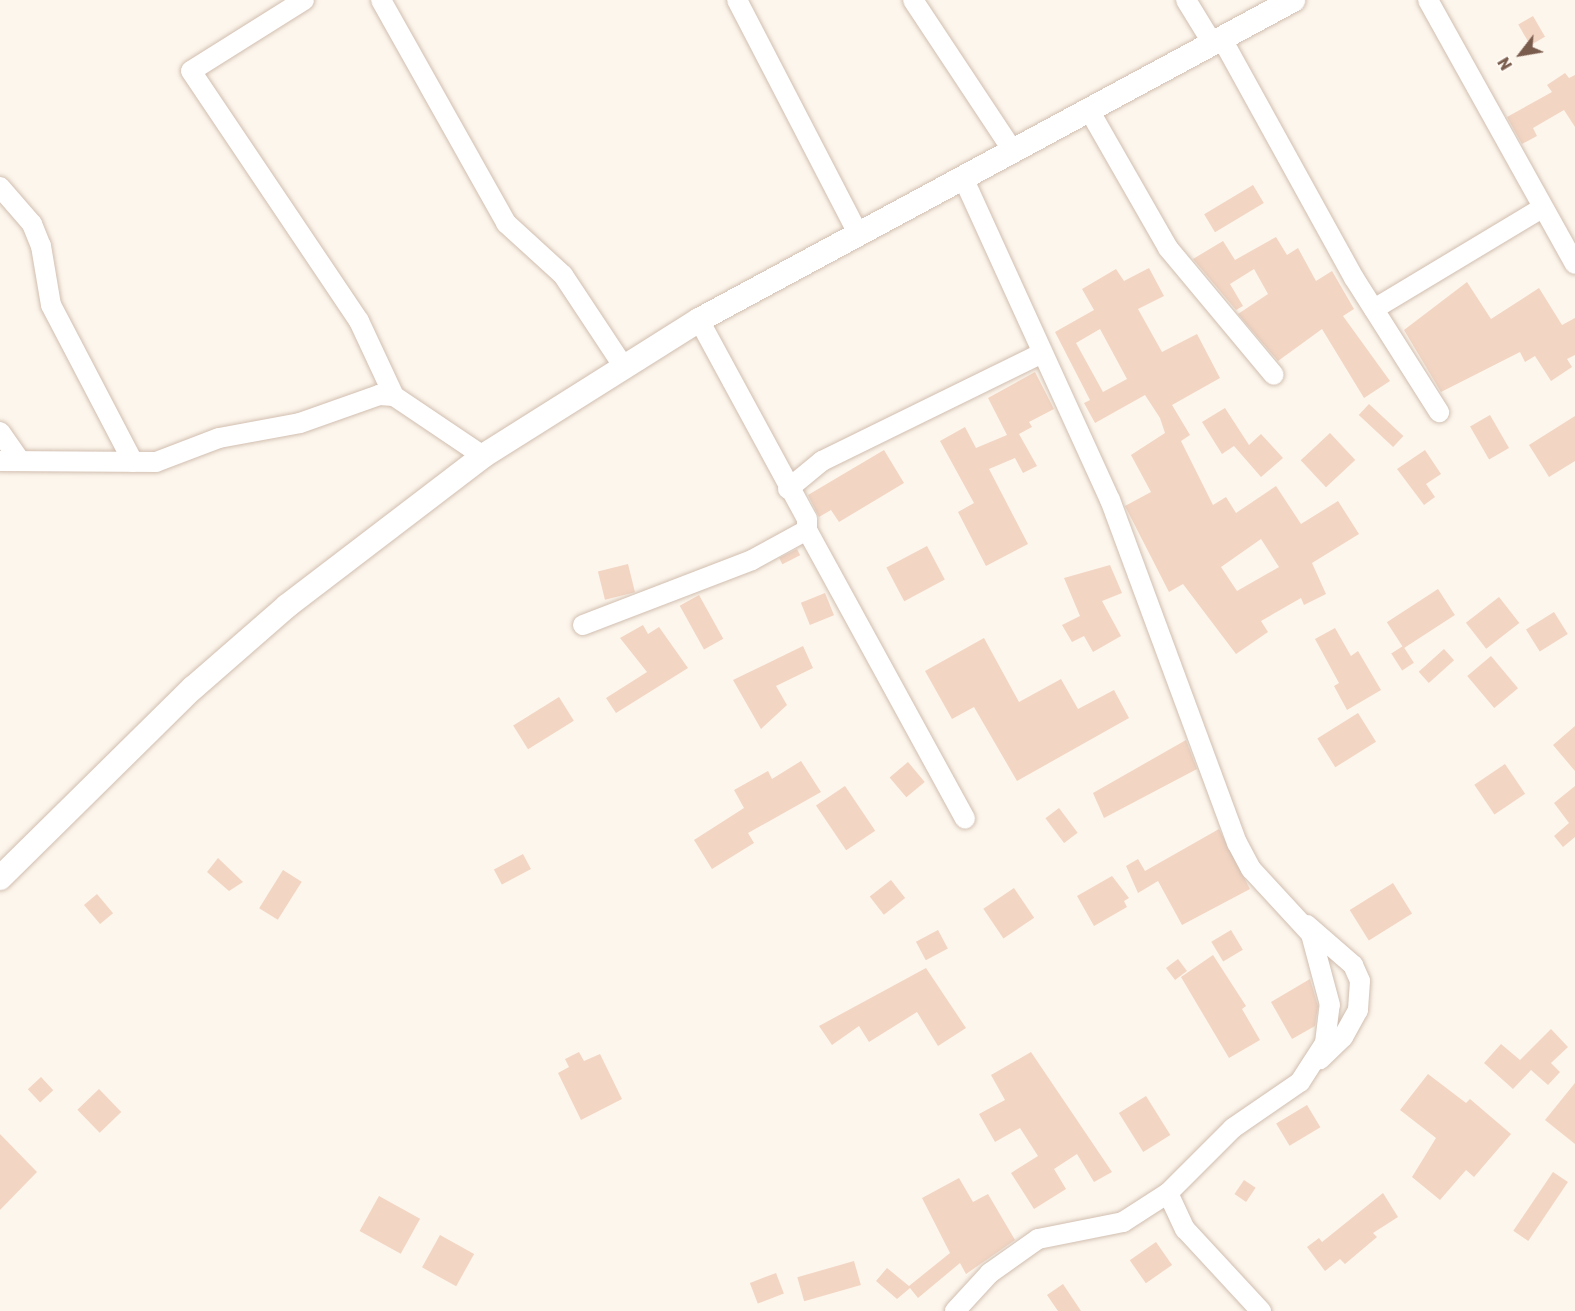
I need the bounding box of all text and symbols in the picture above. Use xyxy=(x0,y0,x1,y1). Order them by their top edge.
north arrow xyxy=(1491,24,1551,84)
text: N xyxy=(1494,54,1516,73)

